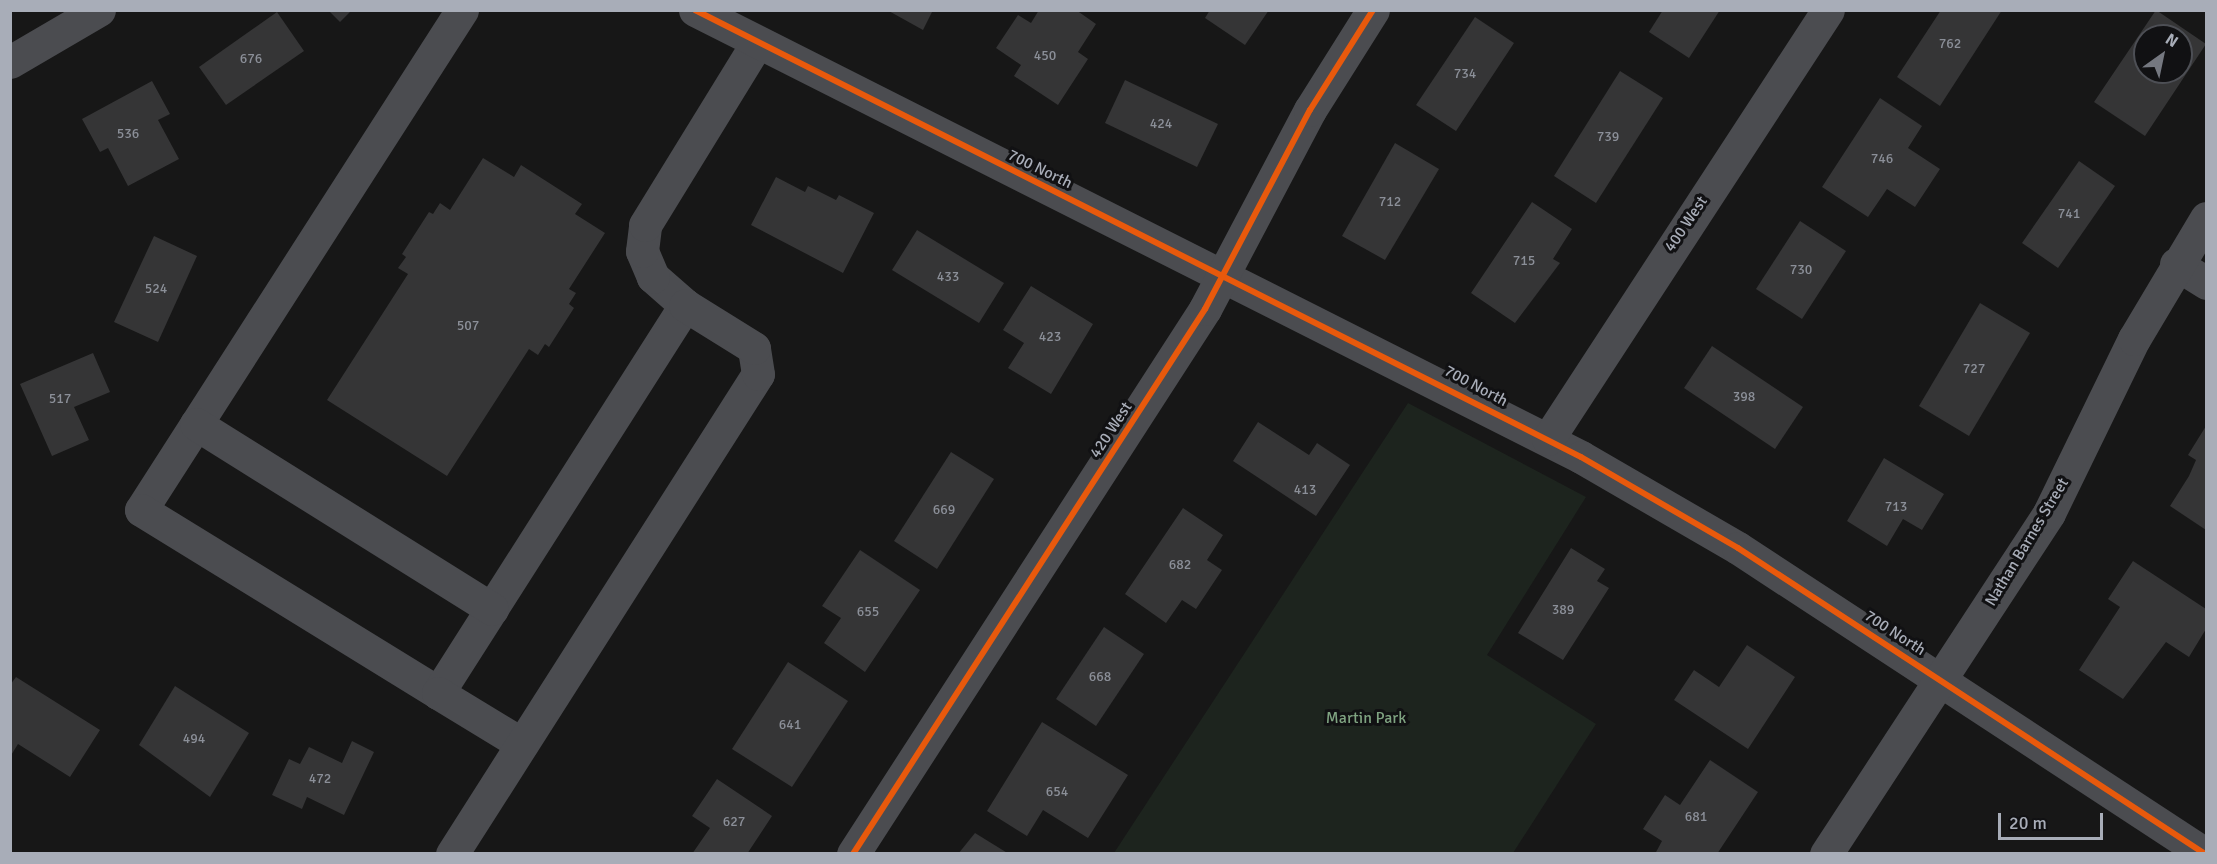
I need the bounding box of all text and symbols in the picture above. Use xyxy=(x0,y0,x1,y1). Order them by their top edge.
north arrow xyxy=(2133,24,2193,84)
text: N xyxy=(2162,29,2182,52)
house number: 762 xyxy=(1939,36,1961,52)
house number: 450 xyxy=(1034,48,1056,64)
house number: 676 xyxy=(240,51,262,67)
house number: 734 xyxy=(1454,66,1476,82)
house number: 424 xyxy=(1150,116,1172,132)
house number: 536 xyxy=(117,126,139,142)
house number: 739 xyxy=(1597,129,1619,145)
street label: 700 North xyxy=(1005,145,1075,193)
house number: 746 xyxy=(1871,151,1893,167)
street label: 400 West xyxy=(1660,193,1712,255)
house number: 712 xyxy=(1379,194,1401,210)
house number: 741 xyxy=(2058,206,2080,222)
house number: 715 xyxy=(1513,253,1535,269)
house number: 730 xyxy=(1790,262,1812,278)
house number: 433 xyxy=(937,269,959,285)
house number: 524 xyxy=(145,281,167,297)
house number: 507 xyxy=(457,318,479,334)
house number: 423 xyxy=(1039,329,1061,345)
street label: 700 North xyxy=(1441,361,1511,411)
house number: 727 xyxy=(1963,361,1985,377)
house number: 398 xyxy=(1733,389,1755,405)
house number: 517 xyxy=(49,391,71,407)
street label: 420 West xyxy=(1086,398,1136,462)
street label: Nathan Barnes Street xyxy=(1981,474,2073,610)
house number: 413 xyxy=(1294,482,1316,498)
house number: 713 xyxy=(1885,499,1907,515)
house number: 669 xyxy=(933,502,955,518)
house number: 682 xyxy=(1169,557,1191,573)
house number: 389 xyxy=(1552,602,1574,618)
house number: 655 xyxy=(857,604,879,620)
street label: 700 North xyxy=(1861,606,1929,660)
house number: 668 xyxy=(1089,669,1111,685)
park label: Martin Park xyxy=(1326,708,1406,728)
house number: 641 xyxy=(779,717,801,733)
house number: 494 xyxy=(183,731,205,747)
house number: 472 xyxy=(309,771,331,787)
house number: 654 xyxy=(1046,784,1068,800)
scale bar xyxy=(2001,801,2106,839)
house number: 681 xyxy=(1685,809,1707,825)
text: 20 m xyxy=(2009,812,2047,834)
house number: 627 xyxy=(723,814,745,830)

